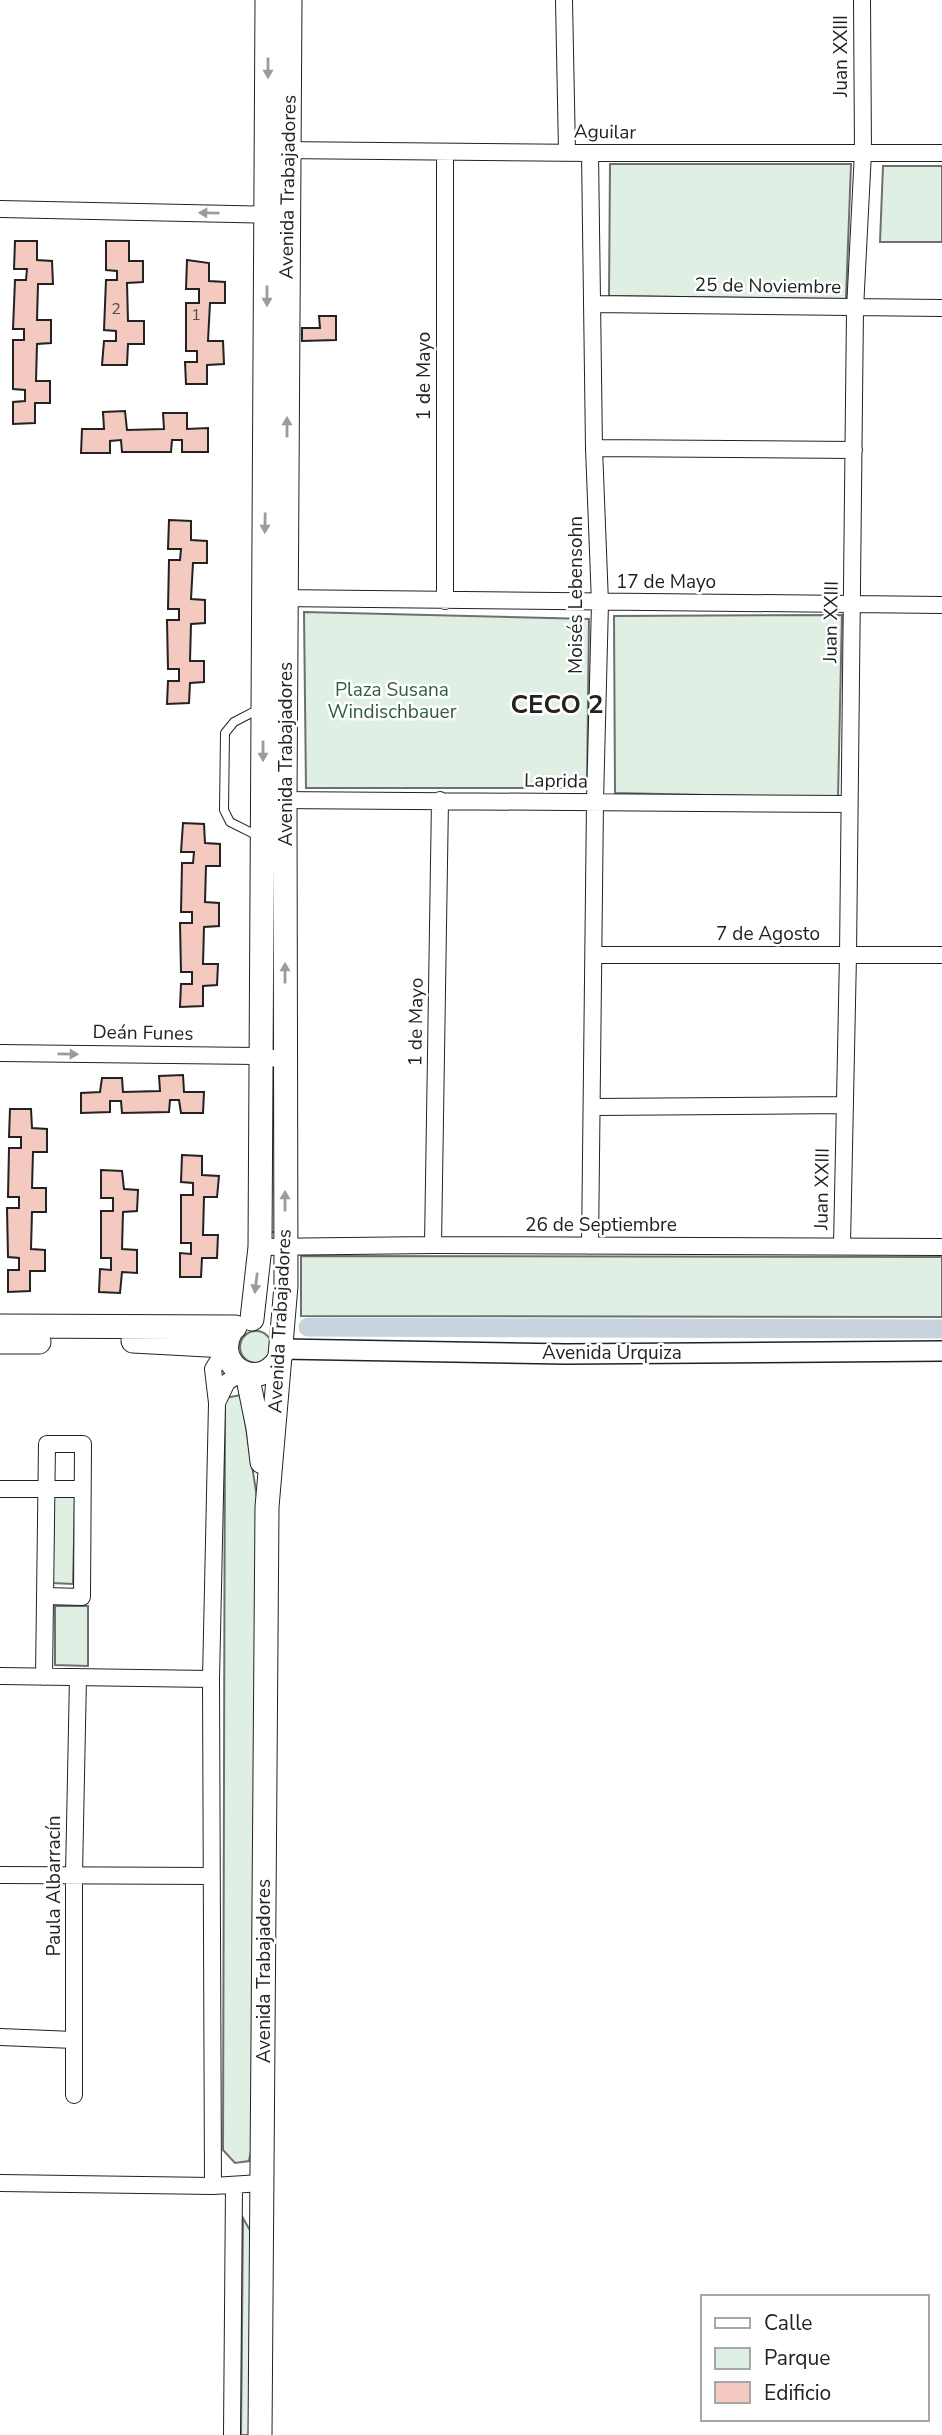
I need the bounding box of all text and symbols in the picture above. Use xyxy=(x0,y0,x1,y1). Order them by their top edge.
street label: Juan XXIII xyxy=(828,15,854,98)
one-way arrow xyxy=(262,57,274,79)
street label: Avenida Trabajadores xyxy=(273,95,303,279)
street label: Aguilar xyxy=(574,118,637,146)
one-way arrow xyxy=(198,208,220,219)
street label: 25 de Noviembre xyxy=(694,272,842,300)
one-way arrow xyxy=(261,285,273,307)
house number: 2 xyxy=(111,298,121,320)
house number: 1 xyxy=(191,304,201,326)
street label: 1 de Mayo xyxy=(411,332,437,420)
one-way arrow xyxy=(281,416,293,438)
one-way arrow xyxy=(259,512,271,534)
street label: Moisés Lebensohn xyxy=(563,516,589,674)
street label: 17 de Mayo xyxy=(616,569,716,595)
street label: Juan XXIII xyxy=(817,581,845,664)
street label: Avenida Trabajadores xyxy=(273,662,299,846)
park label: Plaza Susana Windischbauer xyxy=(327,677,457,725)
district label: CECO 2 xyxy=(510,687,604,722)
one-way arrow xyxy=(257,740,269,762)
street label: Laprida xyxy=(524,767,588,795)
street label: 7 de Agosto xyxy=(716,921,820,947)
one-way arrow xyxy=(279,962,291,984)
street label: 1 de Mayo xyxy=(402,977,430,1067)
street label: Deán Funes xyxy=(92,1019,194,1047)
one-way arrow xyxy=(57,1048,79,1060)
street label: Juan XXIII xyxy=(808,1148,836,1231)
one-way arrow xyxy=(279,1189,291,1211)
street label: 26 de Septiembre xyxy=(525,1212,677,1238)
street label: Avenida Trabajadores xyxy=(262,1228,298,1414)
one-way arrow xyxy=(250,1272,261,1294)
street label: Avenida Urquiza xyxy=(542,1340,682,1366)
street label: Paula Albarracín xyxy=(41,1815,67,1957)
street label: Avenida Trabajadores xyxy=(251,1879,277,2063)
legend xyxy=(701,2295,928,2421)
text: Calle xyxy=(764,2309,812,2337)
text: Parque xyxy=(764,2344,831,2372)
text: Edificio xyxy=(764,2379,831,2407)

